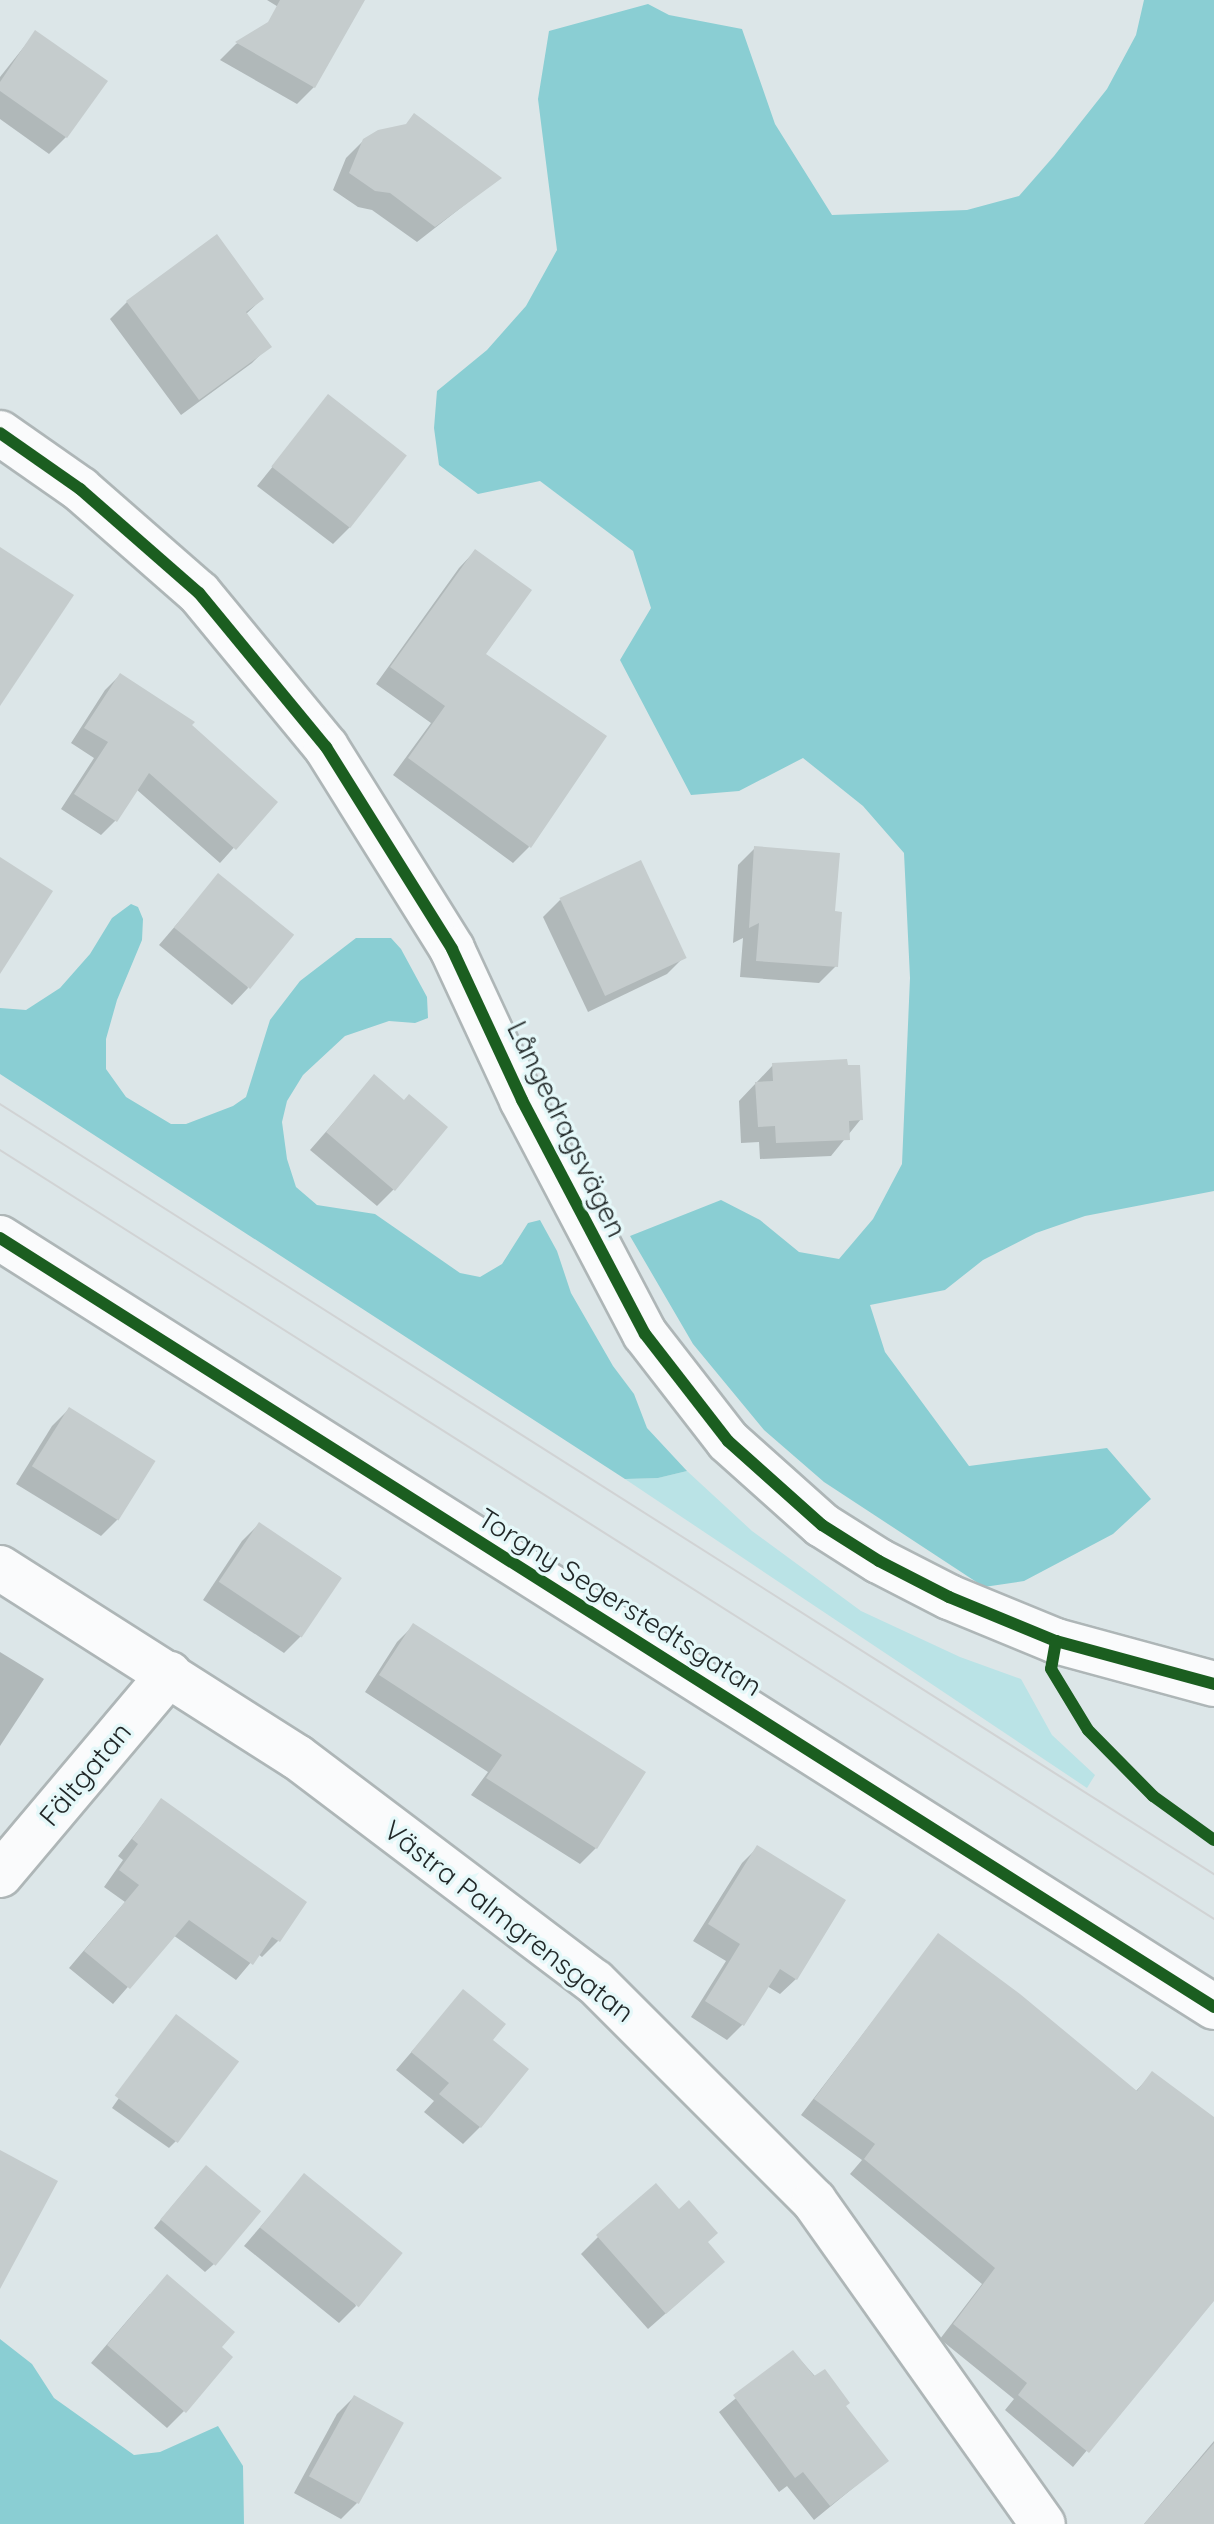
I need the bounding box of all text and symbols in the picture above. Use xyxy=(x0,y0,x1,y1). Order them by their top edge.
street label: Långedragsvägen xyxy=(500,1016,634,1242)
street label: Torgny Segerstedtsgatan xyxy=(472,1501,768,1703)
street label: Fältgatan xyxy=(32,1715,138,1833)
street label: Västra Palmgrensgatan xyxy=(377,1813,641,2029)

